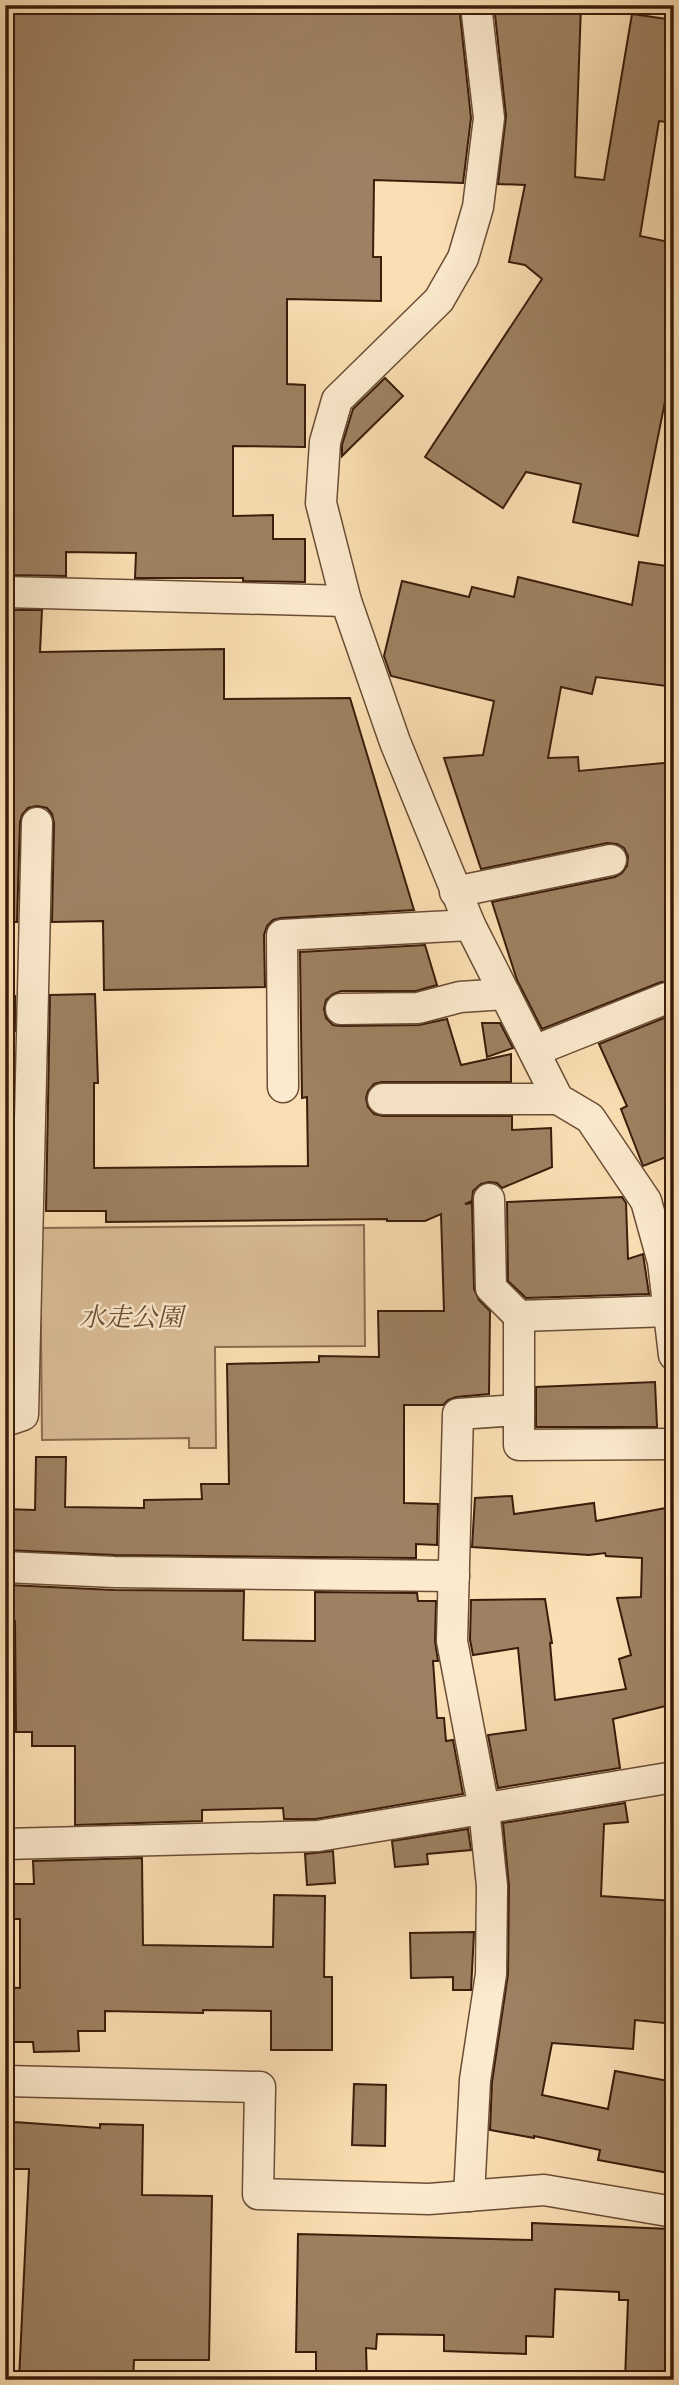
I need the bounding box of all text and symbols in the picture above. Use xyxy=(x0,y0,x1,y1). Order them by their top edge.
park label: 水走公園 xyxy=(79,1300,187,1334)

